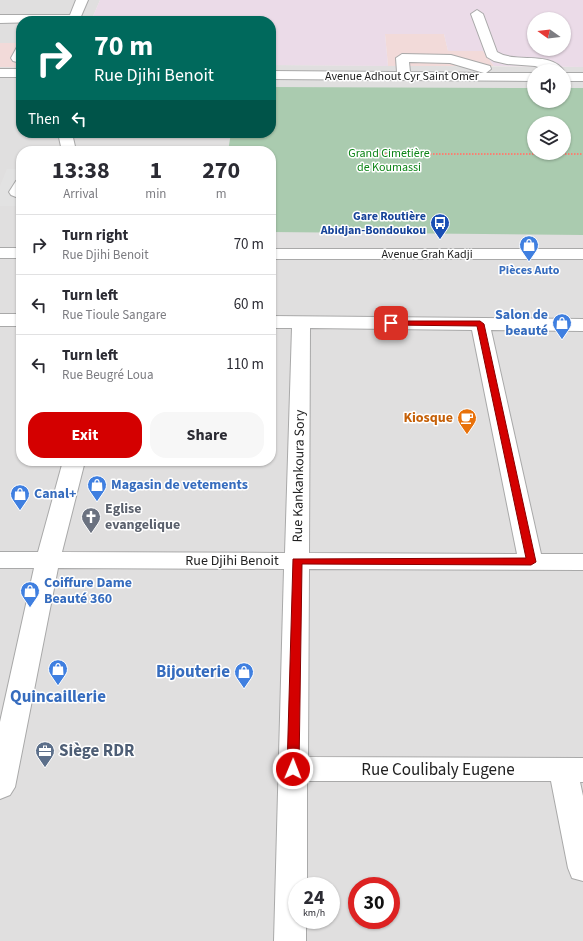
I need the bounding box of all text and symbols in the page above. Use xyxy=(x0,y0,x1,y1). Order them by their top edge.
north arrow xyxy=(527,12,571,56)
map controls xyxy=(527,12,571,160)
text: 70 m xyxy=(94,26,153,66)
icon: right xyxy=(28,32,80,84)
text: Rue Djihi Benoit xyxy=(94,63,214,88)
button: sound xyxy=(527,64,571,108)
street label: Avenue Adhout Cyr Saint Omer xyxy=(325,68,480,85)
icon: left xyxy=(68,108,90,130)
text: Then xyxy=(28,109,60,130)
button: layers xyxy=(527,116,571,160)
park label: Grand Cimetière de Koumassi xyxy=(348,145,430,176)
text: 13:38 xyxy=(52,153,110,188)
text: 1 xyxy=(150,153,162,188)
text: 270 xyxy=(202,153,240,188)
text: Arrival xyxy=(63,185,98,203)
text: min xyxy=(145,185,166,203)
text: m xyxy=(216,185,227,203)
place label: Gare Routière Abidjan-Bondoukou xyxy=(320,208,426,239)
bus stop icon: Gare Routière Abidjan-Bondoukou xyxy=(429,212,451,240)
text: Turn right xyxy=(62,225,128,246)
icon: right xyxy=(28,234,50,256)
text: 70 m xyxy=(234,234,264,255)
shop icon: Pièces Auto xyxy=(518,234,540,262)
text: Rue Djihi Benoit xyxy=(62,246,149,264)
street label: Avenue Grah Kadji xyxy=(381,246,473,263)
place label: Pièces Auto xyxy=(499,262,560,279)
text: Turn left xyxy=(62,285,118,306)
icon: left xyxy=(28,294,50,316)
text: 60 m xyxy=(234,294,264,315)
place label: Salon de beauté xyxy=(495,305,548,341)
text: Rue Tioule Sangare xyxy=(62,306,167,324)
pin xyxy=(374,306,408,340)
icon: arrive xyxy=(380,312,402,334)
shop icon: Salon de beauté xyxy=(551,312,573,340)
text: Turn left xyxy=(62,345,118,366)
icon: left xyxy=(28,354,50,376)
text: 110 m xyxy=(226,354,264,375)
text: Rue Beugré Loua xyxy=(62,366,154,384)
cafe icon: Kiosque xyxy=(456,407,478,435)
place label: Kiosque xyxy=(403,408,453,428)
street label: Rue Kankankoura Sory xyxy=(288,409,310,543)
button: Exit xyxy=(28,412,142,458)
button: Share xyxy=(150,412,264,458)
shop icon: Magasin de vetements xyxy=(86,474,108,502)
place label: Magasin de vetements xyxy=(111,475,248,495)
shop icon: Canal+ xyxy=(9,483,31,511)
place label: Canal+ xyxy=(34,484,76,504)
place label: Eglise evangelique xyxy=(105,499,180,535)
church icon: Eglise evangelique xyxy=(80,506,102,534)
street label: Rue Djihi Benoit xyxy=(185,551,279,571)
place label: Coiffure Dame Beauté 360 xyxy=(44,573,132,609)
shop icon: Coiffure Dame Beauté 360 xyxy=(19,580,41,608)
shop icon: Quincaillerie xyxy=(47,658,69,686)
place label: Bijouterie xyxy=(156,660,230,684)
shop icon: Bijouterie xyxy=(233,661,255,689)
place label: Quincaillerie xyxy=(10,685,106,709)
place label: Siège RDR xyxy=(59,739,135,763)
office icon: Siège RDR xyxy=(34,740,56,768)
position arrow xyxy=(272,748,314,790)
street label: Rue Coulibaly Eugene xyxy=(361,758,515,782)
speed limit sign: 30 xyxy=(348,877,400,929)
text: 24 xyxy=(303,884,325,912)
text: km/h xyxy=(303,906,325,920)

